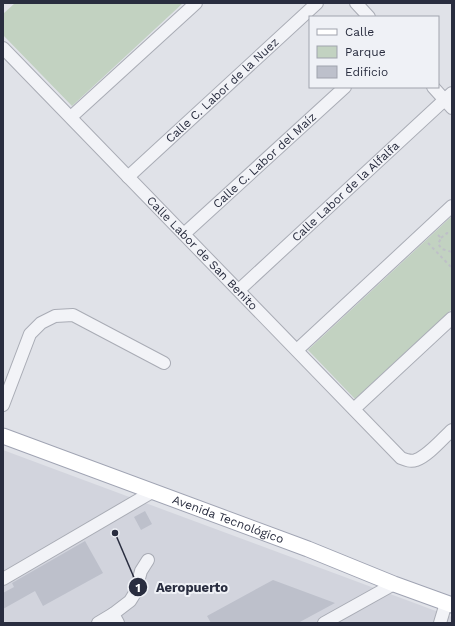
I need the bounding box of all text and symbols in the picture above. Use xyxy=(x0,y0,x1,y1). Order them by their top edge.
legend xyxy=(309,16,439,88)
text: Calle xyxy=(345,25,374,39)
street label: Calle C. Labor de la Nuez xyxy=(163,35,282,146)
text: Parque xyxy=(345,45,386,59)
text: Edificio xyxy=(345,65,388,79)
street label: Calle C. Labor del Maíz xyxy=(210,110,319,211)
street label: Calle Labor de la Alfalfa xyxy=(289,138,402,245)
street label: Calle Labor de San Benito xyxy=(144,193,261,313)
street label: Avenida Tecnológico xyxy=(170,492,286,546)
callout: Aeropuerto xyxy=(128,575,236,600)
text: Aeropuerto xyxy=(156,580,228,595)
text: 1 xyxy=(135,581,141,595)

